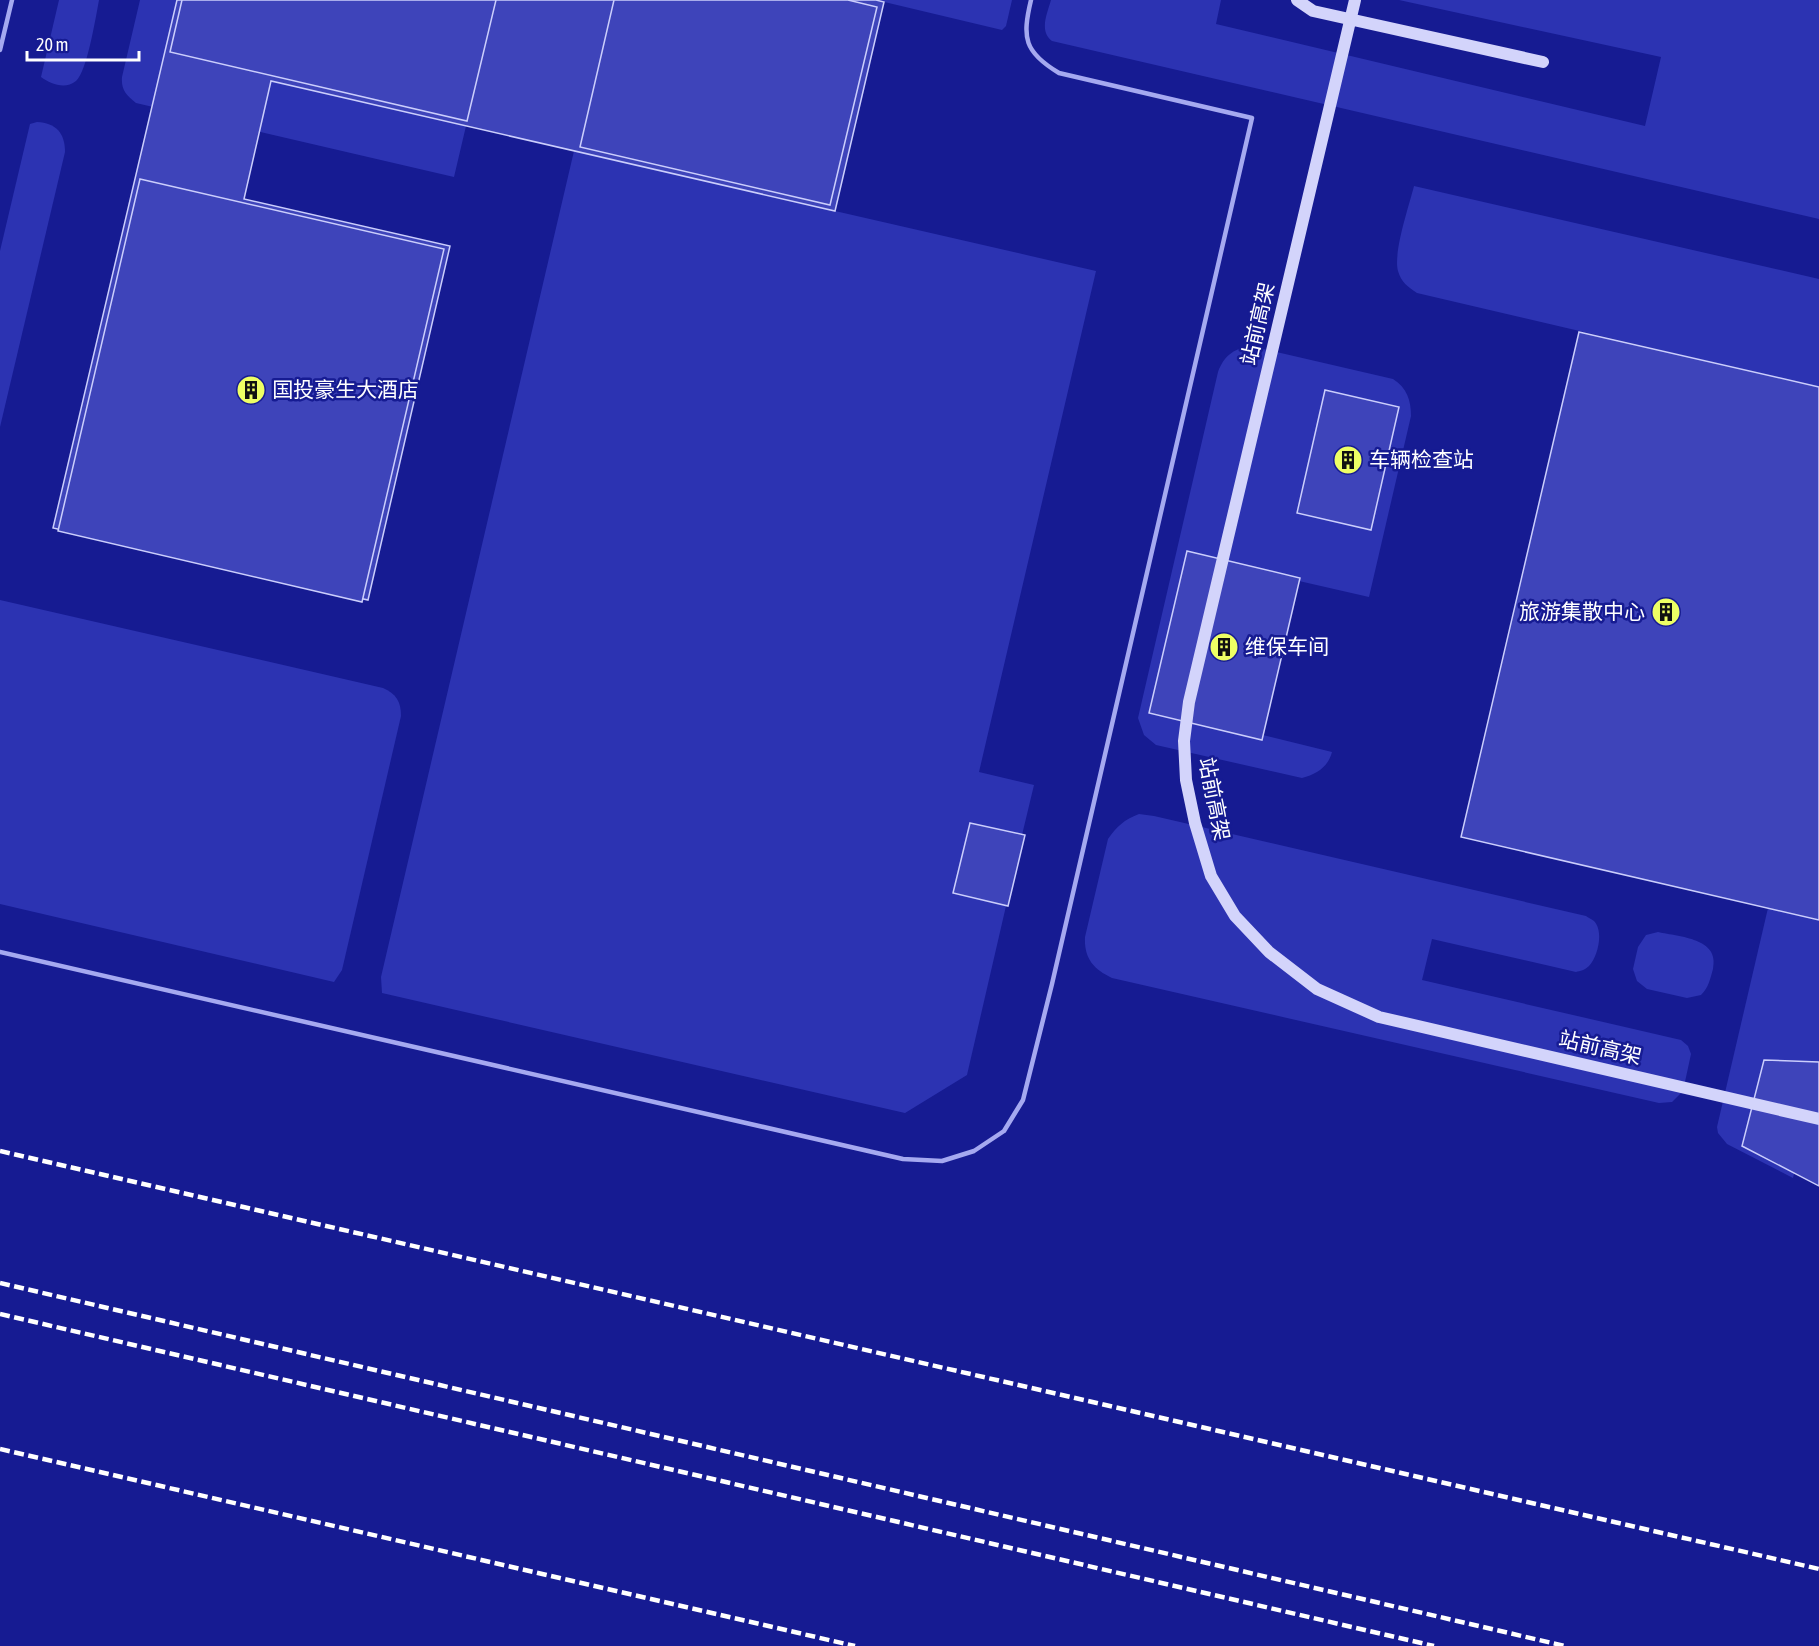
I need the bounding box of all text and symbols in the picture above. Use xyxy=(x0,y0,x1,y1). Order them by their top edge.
scale bar xyxy=(27,24,140,62)
text: 20 m xyxy=(36,34,68,55)
street label: 站前高架 xyxy=(1236,280,1278,367)
building icon: 国投豪生大酒店 xyxy=(235,374,267,406)
place label: 国投豪生大酒店 xyxy=(272,377,419,401)
building icon: 车辆检查站 xyxy=(1332,444,1364,476)
place label: 车辆检查站 xyxy=(1369,447,1474,471)
building icon: 旅游集散中心 xyxy=(1650,596,1682,628)
place label: 旅游集散中心 xyxy=(1519,599,1645,623)
building icon: 维保车间 xyxy=(1208,631,1240,663)
place label: 维保车间 xyxy=(1245,634,1329,658)
street label: 站前高架 xyxy=(1195,755,1235,842)
street label: 站前高架 xyxy=(1557,1026,1644,1068)

